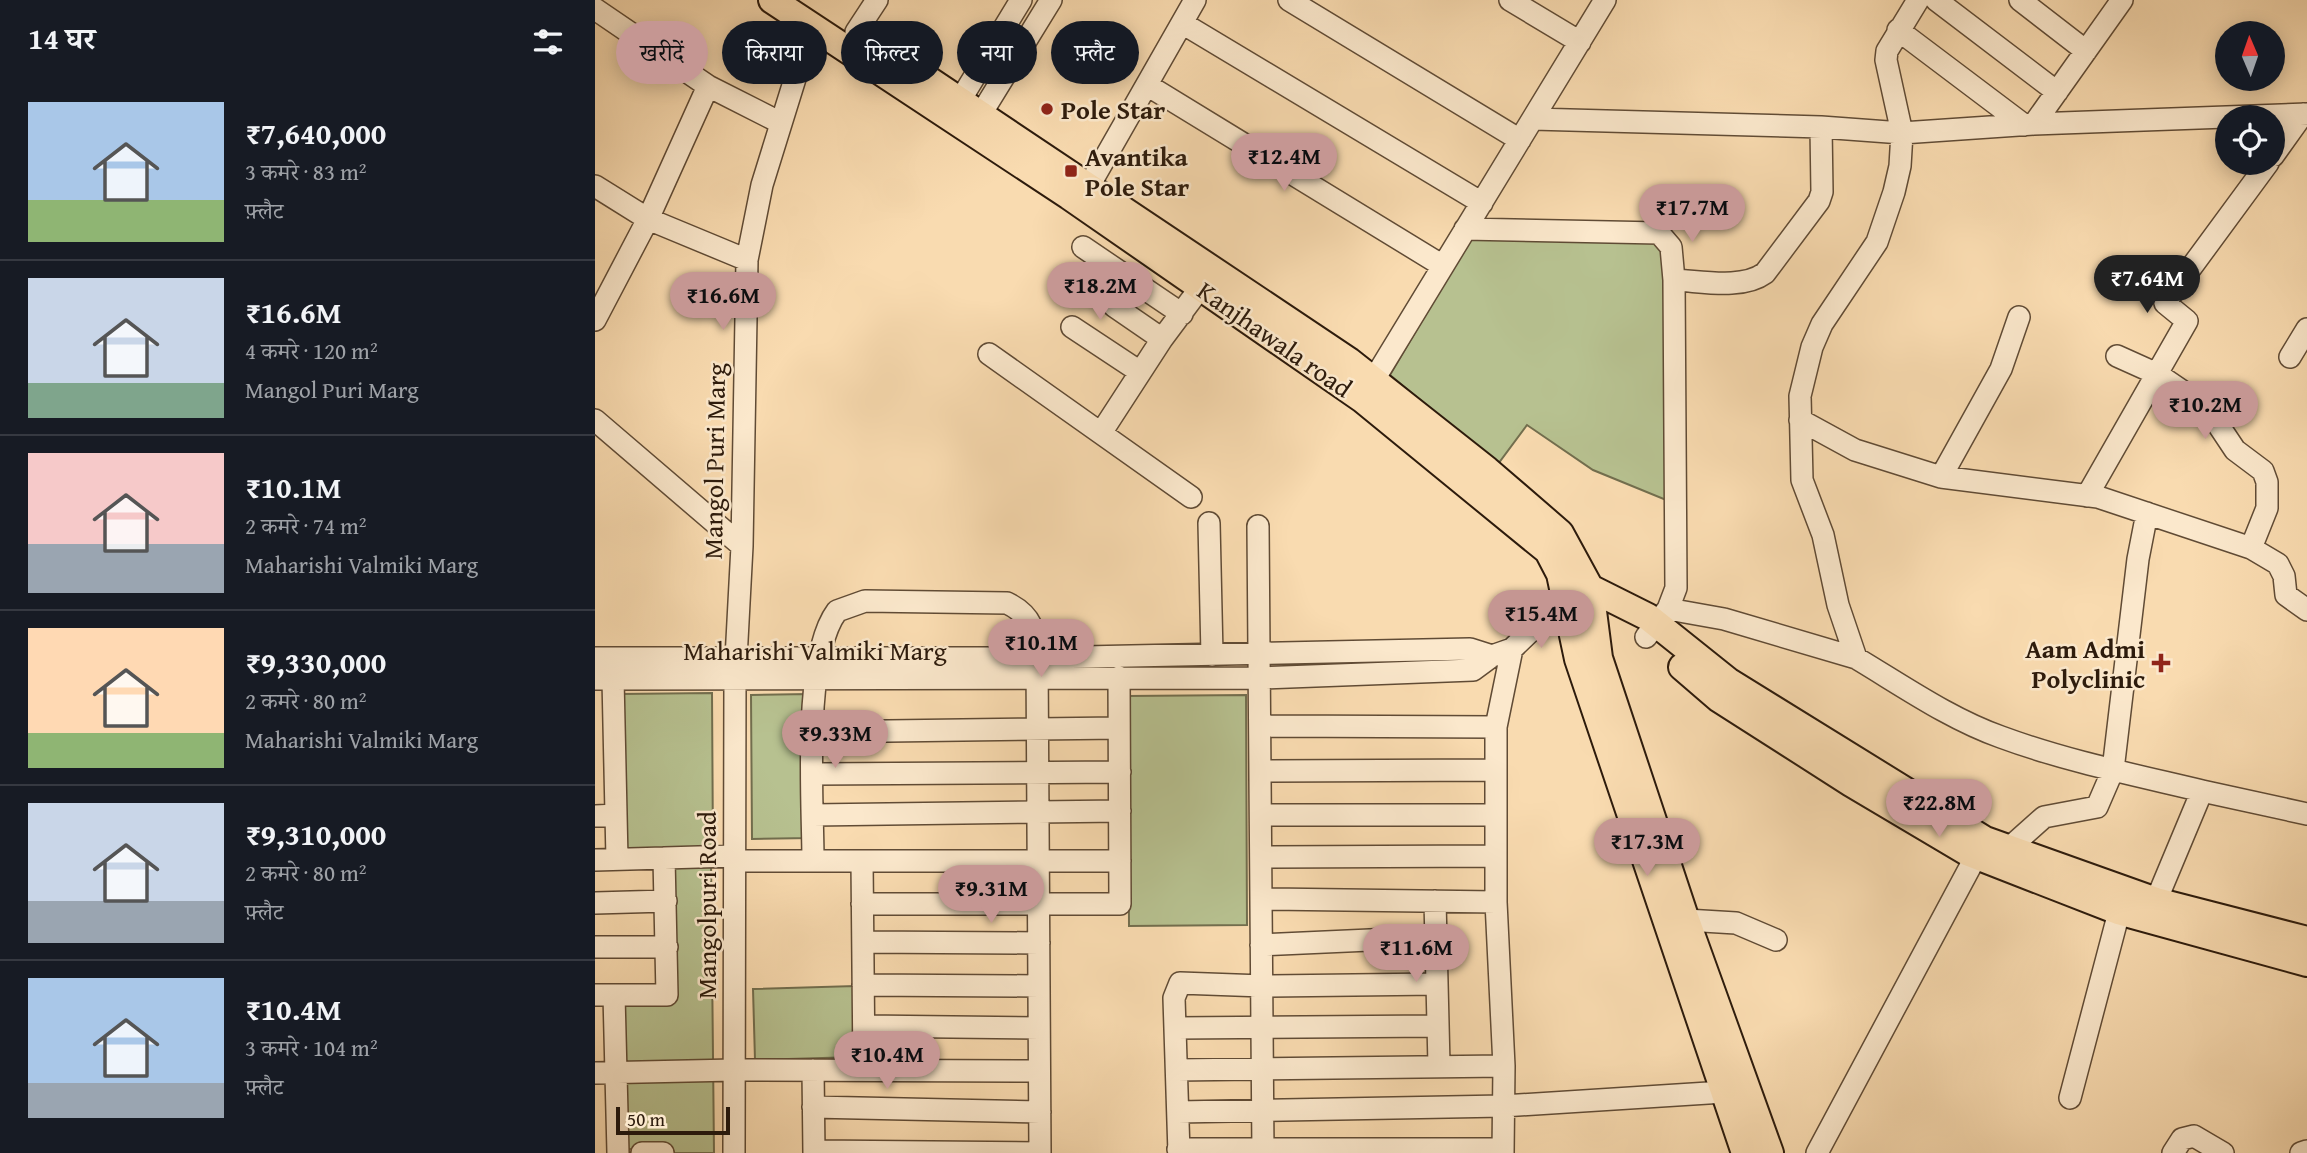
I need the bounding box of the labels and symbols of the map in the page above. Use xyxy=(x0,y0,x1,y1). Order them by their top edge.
north arrow xyxy=(2215,21,2285,91)
place label: Pole Star xyxy=(1061,90,1165,129)
marker: Pole Star xyxy=(1039,101,1055,117)
pin: ₹12.4M xyxy=(1227,134,1341,193)
place label: Avantika Pole Star xyxy=(1085,137,1189,206)
marker: Avantika Pole Star xyxy=(1063,163,1079,179)
pin: ₹17.7M xyxy=(1635,184,1749,244)
pin: ₹7.64M xyxy=(2090,256,2204,315)
pin: ₹18.2M xyxy=(1043,262,1157,322)
street label: Kanjhawala road xyxy=(1190,271,1360,407)
pin: ₹16.6M xyxy=(666,272,780,332)
street label: Mangol Puri Marg xyxy=(693,362,735,560)
pin: ₹10.2M xyxy=(2148,382,2262,441)
pin: ₹15.4M xyxy=(1484,590,1598,650)
pin: ₹10.1M xyxy=(984,620,1098,679)
place label: Aam Admi Polyclinic xyxy=(2025,629,2145,698)
street label: Maharishi Valmiki Marg xyxy=(683,631,947,670)
marker: Aam Admi Polyclinic xyxy=(2151,653,2171,673)
pin: ₹9.33M xyxy=(778,710,892,770)
pin: ₹22.8M xyxy=(1882,780,1996,839)
street label: Mangolpuri Road xyxy=(687,811,726,999)
pin: ₹17.3M xyxy=(1590,818,1704,878)
pin: ₹9.31M xyxy=(934,866,1048,925)
pin: ₹11.6M xyxy=(1359,925,1473,984)
pin: ₹10.4M xyxy=(830,1032,944,1091)
scale bar xyxy=(616,1104,730,1136)

